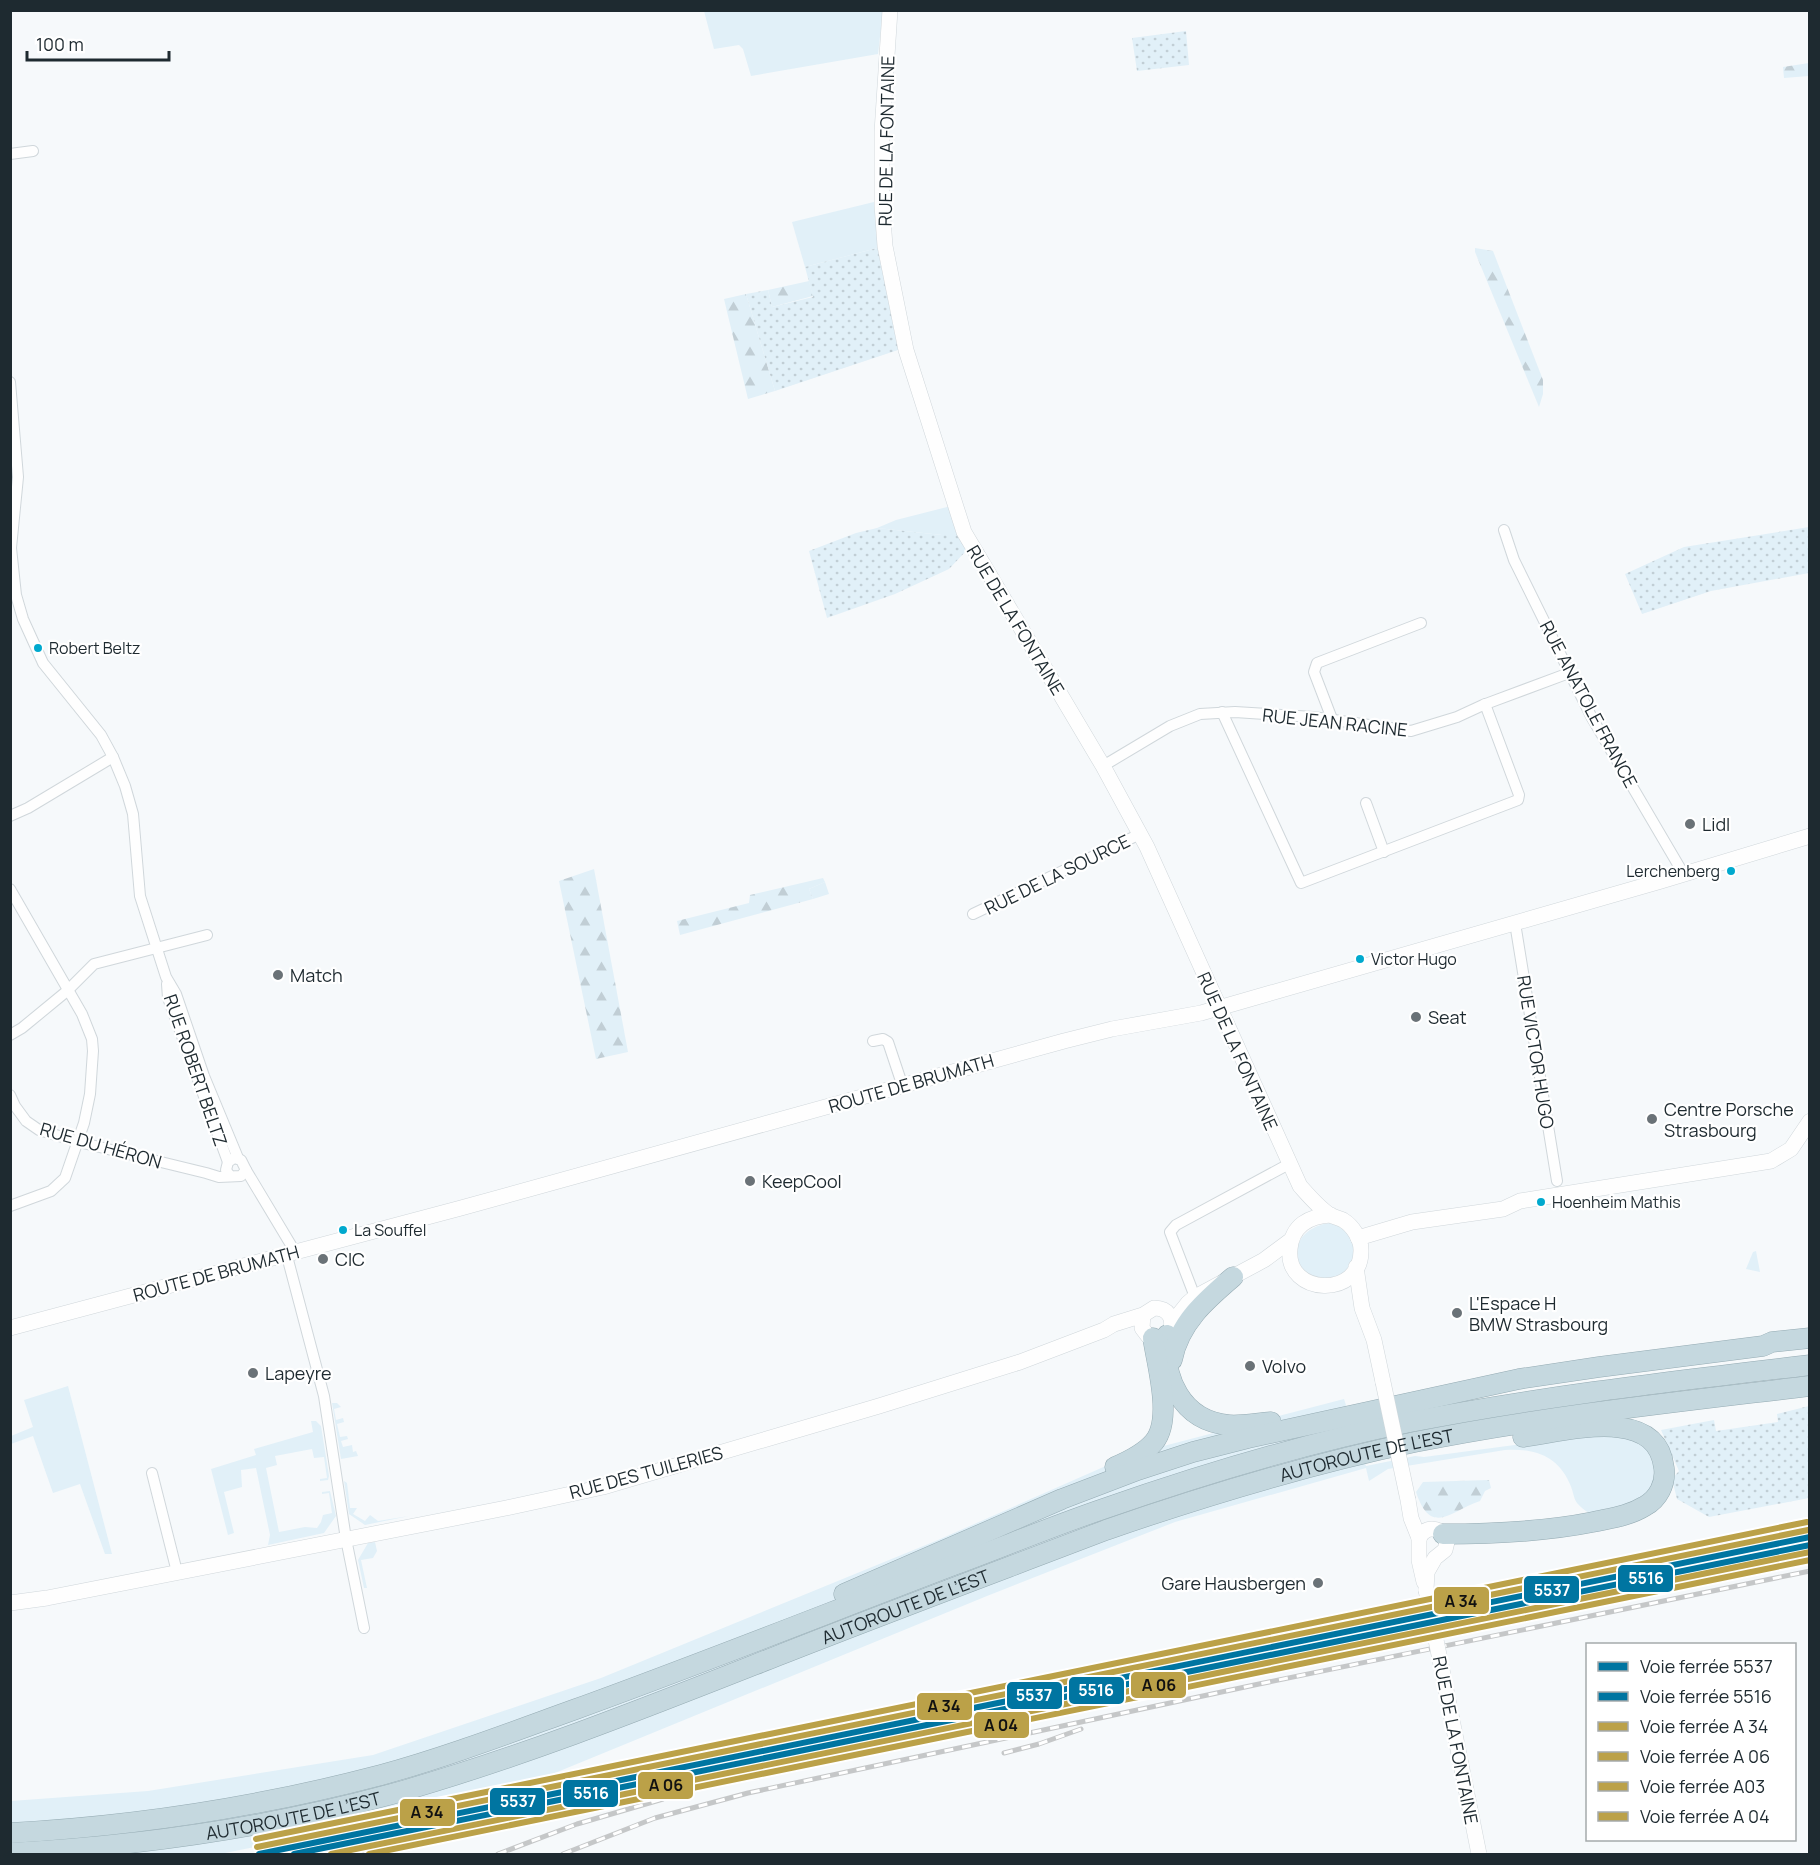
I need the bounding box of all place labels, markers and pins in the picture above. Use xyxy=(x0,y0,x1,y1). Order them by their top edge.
place label: Robert Beltz xyxy=(49,637,141,659)
marker: Robert Beltz xyxy=(32,642,44,654)
place label: Lidl xyxy=(1702,812,1730,836)
marker: Lidl xyxy=(1683,817,1697,831)
place label: Lerchenberg xyxy=(1626,860,1720,882)
marker: Lerchenberg xyxy=(1725,865,1737,877)
place label: Victor Hugo xyxy=(1371,948,1457,970)
marker: Victor Hugo xyxy=(1354,953,1366,965)
place label: Match xyxy=(290,963,343,987)
marker: Match xyxy=(271,968,285,982)
place label: Seat xyxy=(1428,1005,1467,1029)
marker: Seat xyxy=(1409,1010,1423,1024)
place label: Centre Porsche Strasbourg xyxy=(1664,1097,1794,1142)
marker: Centre Porsche Strasbourg xyxy=(1645,1112,1659,1126)
place label: KeepCool xyxy=(762,1169,842,1193)
marker: KeepCool xyxy=(743,1174,757,1188)
place label: Hoenheim Mathis xyxy=(1552,1191,1681,1213)
marker: Hoenheim Mathis xyxy=(1535,1196,1547,1208)
place label: La Souffel xyxy=(354,1219,426,1241)
marker: La Souffel xyxy=(337,1224,349,1236)
place label: CIC xyxy=(335,1247,365,1271)
marker: CIC xyxy=(316,1252,330,1266)
place label: L'Espace H BMW Strasbourg xyxy=(1469,1291,1608,1336)
marker: L'Espace H BMW Strasbourg xyxy=(1450,1306,1464,1320)
place label: Volvo xyxy=(1262,1354,1306,1378)
marker: Volvo xyxy=(1243,1359,1257,1373)
place label: Lapeyre xyxy=(265,1361,332,1385)
marker: Lapeyre xyxy=(246,1366,260,1380)
place label: Gare Hausbergen xyxy=(1162,1571,1306,1595)
marker: Gare Hausbergen xyxy=(1311,1576,1325,1590)

